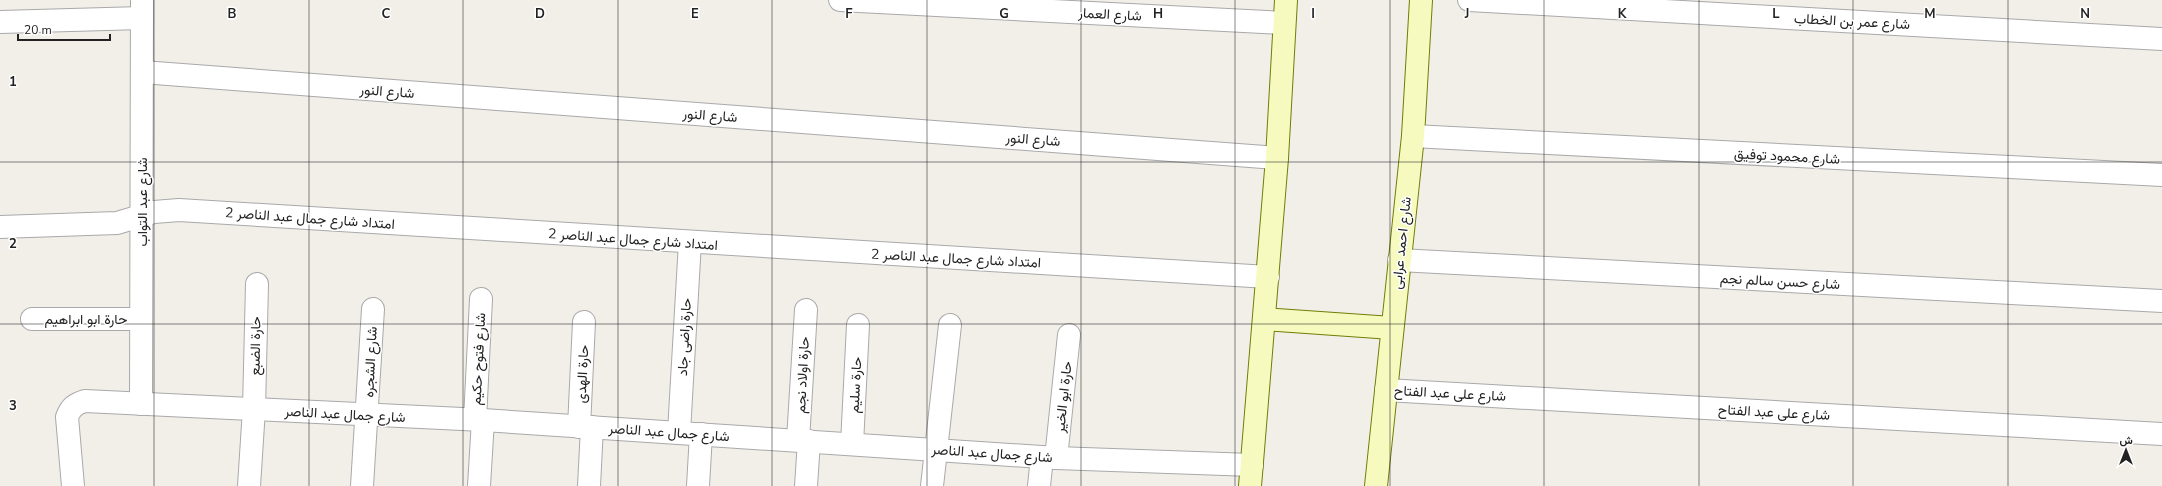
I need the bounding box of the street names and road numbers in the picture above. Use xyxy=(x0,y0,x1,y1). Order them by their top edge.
street label: شارع العمار xyxy=(1077,3,1142,27)
street label: شارع عمر بن الخطاب xyxy=(1793,9,1910,35)
street label: شارع النور xyxy=(358,80,415,104)
street label: شارع النور xyxy=(681,104,738,128)
street label: شارع النور xyxy=(1004,128,1061,152)
street label: شارع محمود توفيق xyxy=(1733,144,1840,170)
street label: شارع عبد التواب xyxy=(133,158,153,246)
street label: شارع احمد عرابى xyxy=(1387,196,1417,290)
street label: امتداد شارع جمال عبد الناصر 2 xyxy=(224,203,395,235)
street label: امتداد شارع جمال عبد الناصر 2 xyxy=(547,224,718,256)
street label: امتداد شارع جمال عبد الناصر 2 xyxy=(871,245,1041,273)
street label: شارع حسن سالم نجم xyxy=(1719,269,1841,295)
street label: حارة راضى جاد xyxy=(673,298,696,377)
street label: حارة ابو ابراهيم xyxy=(45,310,127,329)
street label: شارع فتوح حكيم xyxy=(467,312,491,406)
street label: حارة الضبع xyxy=(245,316,267,376)
street label: شارع الشجره xyxy=(359,326,383,398)
street label: حارة اولاد نجم xyxy=(791,336,814,414)
street label: حارة الهدى xyxy=(571,344,594,404)
street label: حارة سليم xyxy=(845,356,866,414)
street label: حارة ابو الخير xyxy=(1050,360,1077,435)
street label: شارع على عبد الفتاح xyxy=(1393,381,1506,407)
street label: شارع على عبد الفتاح xyxy=(1717,400,1830,426)
street label: شارع جمال عبد الناصر xyxy=(283,402,406,428)
street label: شارع جمال عبد الناصر xyxy=(607,419,730,447)
street label: شارع جمال عبد الناصر xyxy=(930,440,1053,468)

